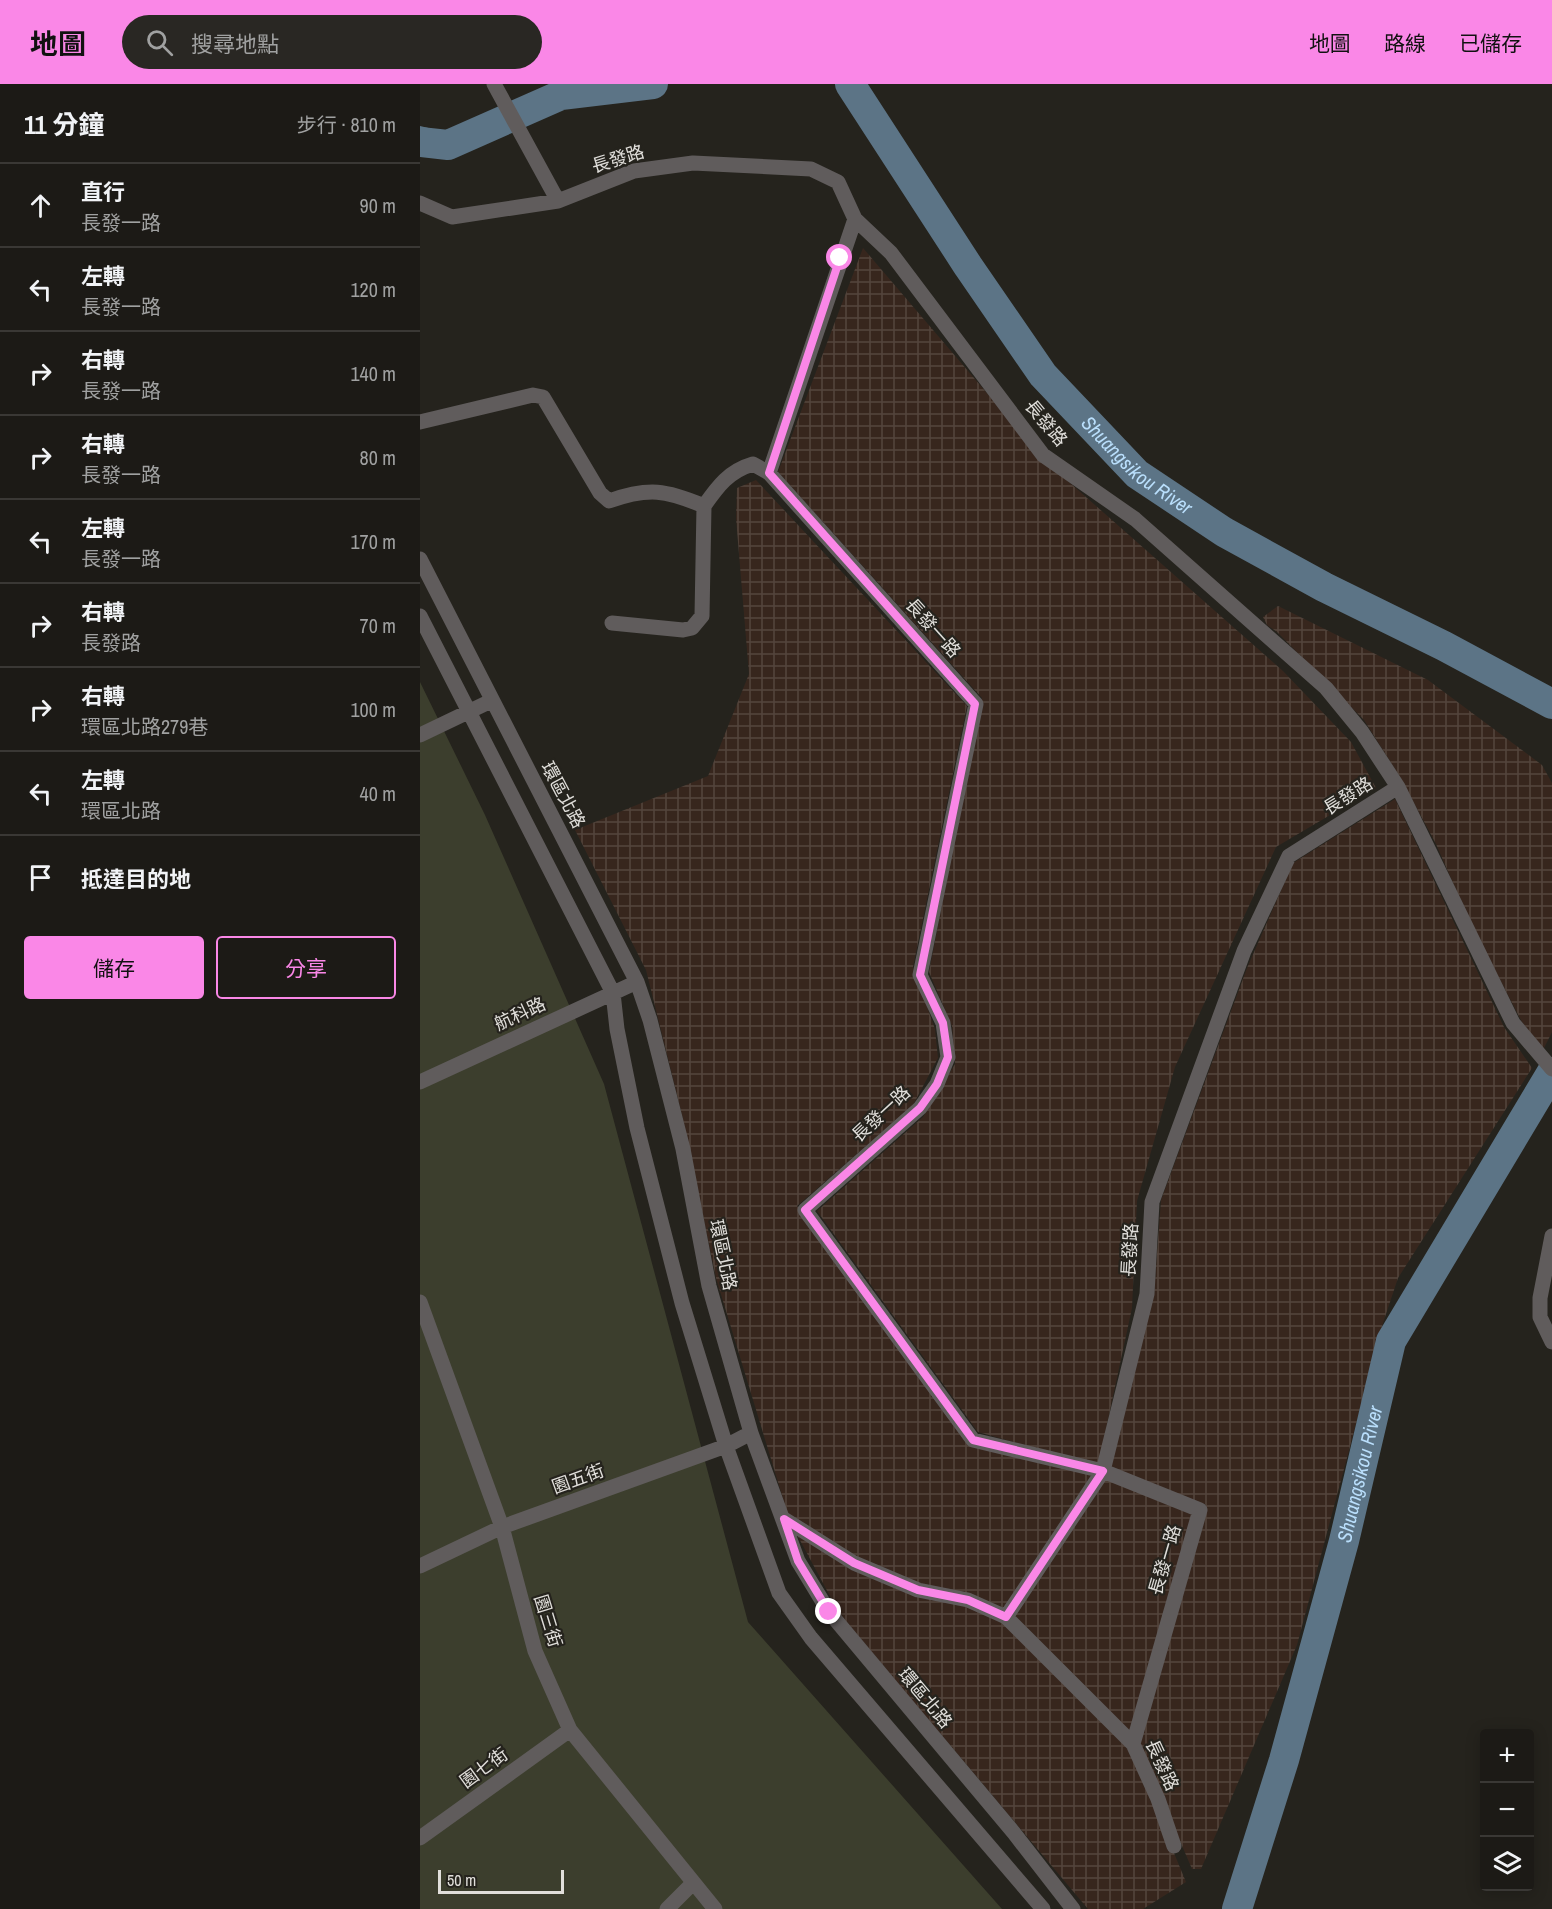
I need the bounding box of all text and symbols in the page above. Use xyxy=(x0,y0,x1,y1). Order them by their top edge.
search box xyxy=(122,15,542,69)
text: 地圖 xyxy=(30,25,86,63)
icon: search xyxy=(143,26,176,59)
text: 搜尋地點 xyxy=(191,29,279,59)
text: 地圖 xyxy=(1309,29,1351,58)
text: 路線 xyxy=(1384,29,1426,58)
text: 已儲存 xyxy=(1459,29,1522,58)
text: 11 分鐘 xyxy=(24,107,104,142)
text: 步行 · 810 m xyxy=(297,111,396,138)
street label: 長發路 xyxy=(588,139,647,178)
text: 直行 xyxy=(81,177,125,207)
icon: ahead xyxy=(24,189,57,222)
text: 90 m xyxy=(360,192,396,219)
text: 長發一路 xyxy=(81,209,161,236)
route start xyxy=(826,244,852,270)
text: 左轉 xyxy=(81,261,125,291)
icon: left xyxy=(24,273,57,306)
text: 120 m xyxy=(350,276,396,303)
text: 長發一路 xyxy=(81,293,161,320)
text: 右轉 xyxy=(81,345,125,375)
icon: right xyxy=(24,357,57,390)
text: 140 m xyxy=(350,360,396,387)
text: 長發一路 xyxy=(81,377,161,404)
street label: 長發路 xyxy=(1019,394,1073,451)
water label: Shuangsikou River xyxy=(1076,410,1198,521)
text: 右轉 xyxy=(81,429,125,459)
icon: right xyxy=(24,441,57,474)
text: 80 m xyxy=(360,444,396,471)
text: 長發一路 xyxy=(81,461,161,488)
text: 左轉 xyxy=(81,513,125,543)
icon: left xyxy=(24,525,57,558)
text: 170 m xyxy=(350,528,396,555)
text: 長發一路 xyxy=(81,545,161,572)
street label: 長發一路 xyxy=(900,593,967,663)
text: 右轉 xyxy=(81,597,125,627)
icon: right xyxy=(24,609,57,642)
text: 70 m xyxy=(360,612,396,639)
text: 長發路 xyxy=(81,629,141,656)
text: 右轉 xyxy=(81,681,125,711)
icon: right xyxy=(24,693,57,726)
text: 100 m xyxy=(350,696,396,723)
text: 環區北路279巷 xyxy=(81,713,208,740)
street label: 環區北路 xyxy=(536,757,591,832)
text: 左轉 xyxy=(81,765,125,795)
street label: 長發路 xyxy=(1318,771,1377,820)
icon: left xyxy=(24,777,57,810)
text: 40 m xyxy=(360,780,396,807)
text: 環區北路 xyxy=(81,797,161,824)
icon: arrive xyxy=(24,861,57,894)
text: 抵達目的地 xyxy=(81,864,191,894)
button: 儲存 xyxy=(24,936,204,999)
button: 分享 xyxy=(216,936,396,999)
street label: 航科路 xyxy=(490,991,550,1036)
street label: 長發一路 xyxy=(846,1080,916,1147)
street label: 環區北路 xyxy=(704,1217,743,1293)
street label: 長發路 xyxy=(1116,1222,1143,1278)
water label: Shuangsikou River xyxy=(1330,1402,1388,1545)
street label: 園五街 xyxy=(548,1458,607,1500)
street label: 長發一路 xyxy=(1143,1522,1186,1598)
street label: 園三街 xyxy=(529,1591,568,1650)
route end xyxy=(815,1598,841,1624)
street label: 環區北路 xyxy=(893,1662,958,1733)
map controls xyxy=(1480,1729,1534,1891)
button: + xyxy=(1480,1729,1534,1783)
street label: 長發路 xyxy=(1140,1735,1185,1795)
street label: 園七街 xyxy=(455,1742,513,1794)
button: − xyxy=(1480,1783,1534,1837)
button: layers xyxy=(1480,1837,1534,1891)
scale bar xyxy=(438,1867,564,1894)
text: 50 m xyxy=(447,1869,476,1891)

